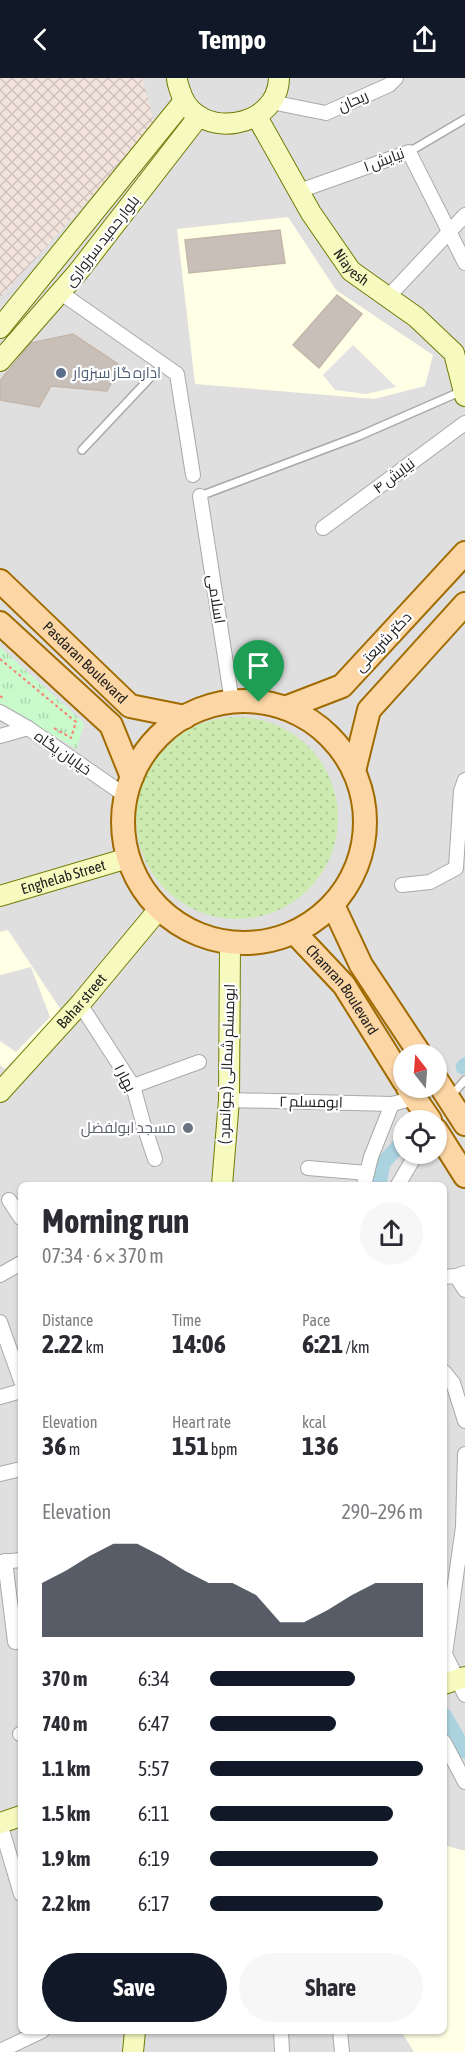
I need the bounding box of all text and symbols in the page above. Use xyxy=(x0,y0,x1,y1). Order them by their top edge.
icon: back xyxy=(24,23,57,56)
icon: share xyxy=(408,23,441,56)
text: Tempo xyxy=(199,24,266,55)
street label: ریحان xyxy=(335,86,371,117)
street label: نیایش ۱ xyxy=(361,144,407,177)
street label: بلوار حمید سبزواری xyxy=(61,192,144,291)
street label: Niayesh xyxy=(330,245,372,289)
place label: اداره گاز سبزوار xyxy=(72,364,161,382)
marker: اداره گاز سبزوار xyxy=(54,366,68,380)
street label: نیایش ۴ xyxy=(370,454,419,498)
street label: اسلامی xyxy=(202,573,229,625)
street label: دکتر شریعتی xyxy=(351,608,416,676)
street label: Pasdaran Boulevard xyxy=(40,618,131,707)
pin xyxy=(233,640,284,702)
icon: arrive xyxy=(242,649,275,682)
street label: خیابان پگاه xyxy=(30,727,95,780)
street label: Enghelab Street xyxy=(19,856,107,897)
street label: Chamran Boulevard xyxy=(303,941,382,1038)
street label: Bahar street xyxy=(53,970,109,1032)
street label: ابومسلم شمالی ( جوانمرد ) xyxy=(215,984,240,1145)
north arrow xyxy=(393,1044,447,1098)
map controls xyxy=(393,1044,447,1164)
street label: بهار ۱ xyxy=(109,1061,140,1095)
street label: ابومسلم ۲ xyxy=(279,1092,343,1113)
button: locate xyxy=(393,1110,447,1164)
place label: مسجد ابولفضل xyxy=(81,1119,176,1138)
marker: مسجد ابولفضل xyxy=(181,1121,195,1135)
text: Morning run xyxy=(42,1202,189,1240)
button: share xyxy=(360,1202,423,1265)
text: 07:34 · 6 × 370 m xyxy=(42,1244,164,1267)
text: Distance xyxy=(42,1311,93,1329)
text: Time xyxy=(172,1311,201,1329)
text: Pace xyxy=(302,1311,330,1329)
text: 2.22 xyxy=(42,1329,83,1359)
text: 14:06 xyxy=(172,1329,226,1359)
text: 6:21 xyxy=(302,1329,343,1359)
text: km xyxy=(83,1338,104,1356)
text: /km xyxy=(343,1338,369,1356)
text: Elevation xyxy=(42,1413,97,1431)
text: Heart rate xyxy=(172,1413,231,1431)
text: kcal xyxy=(302,1413,326,1431)
text: 36 xyxy=(42,1431,66,1461)
text: 151 xyxy=(172,1431,209,1461)
text: 136 xyxy=(302,1431,339,1461)
text: m xyxy=(66,1440,80,1458)
text: bpm xyxy=(209,1440,238,1458)
text: Elevation xyxy=(42,1500,111,1523)
text: 290–296 m xyxy=(341,1500,423,1523)
text: 370 m xyxy=(42,1667,87,1690)
text: 6:34 xyxy=(138,1667,170,1690)
text: 740 m xyxy=(42,1712,87,1735)
text: 6:47 xyxy=(138,1712,170,1735)
text: 1.1 km xyxy=(42,1757,90,1780)
text: 5:57 xyxy=(138,1757,170,1780)
text: 1.5 km xyxy=(42,1802,90,1825)
text: 6:11 xyxy=(138,1802,170,1825)
text: 1.9 km xyxy=(42,1847,90,1870)
text: 6:19 xyxy=(138,1847,170,1870)
text: 2.2 km xyxy=(42,1892,90,1915)
text: 6:17 xyxy=(138,1892,170,1915)
button: Save xyxy=(42,1953,227,2022)
button: Share xyxy=(239,1953,423,2022)

